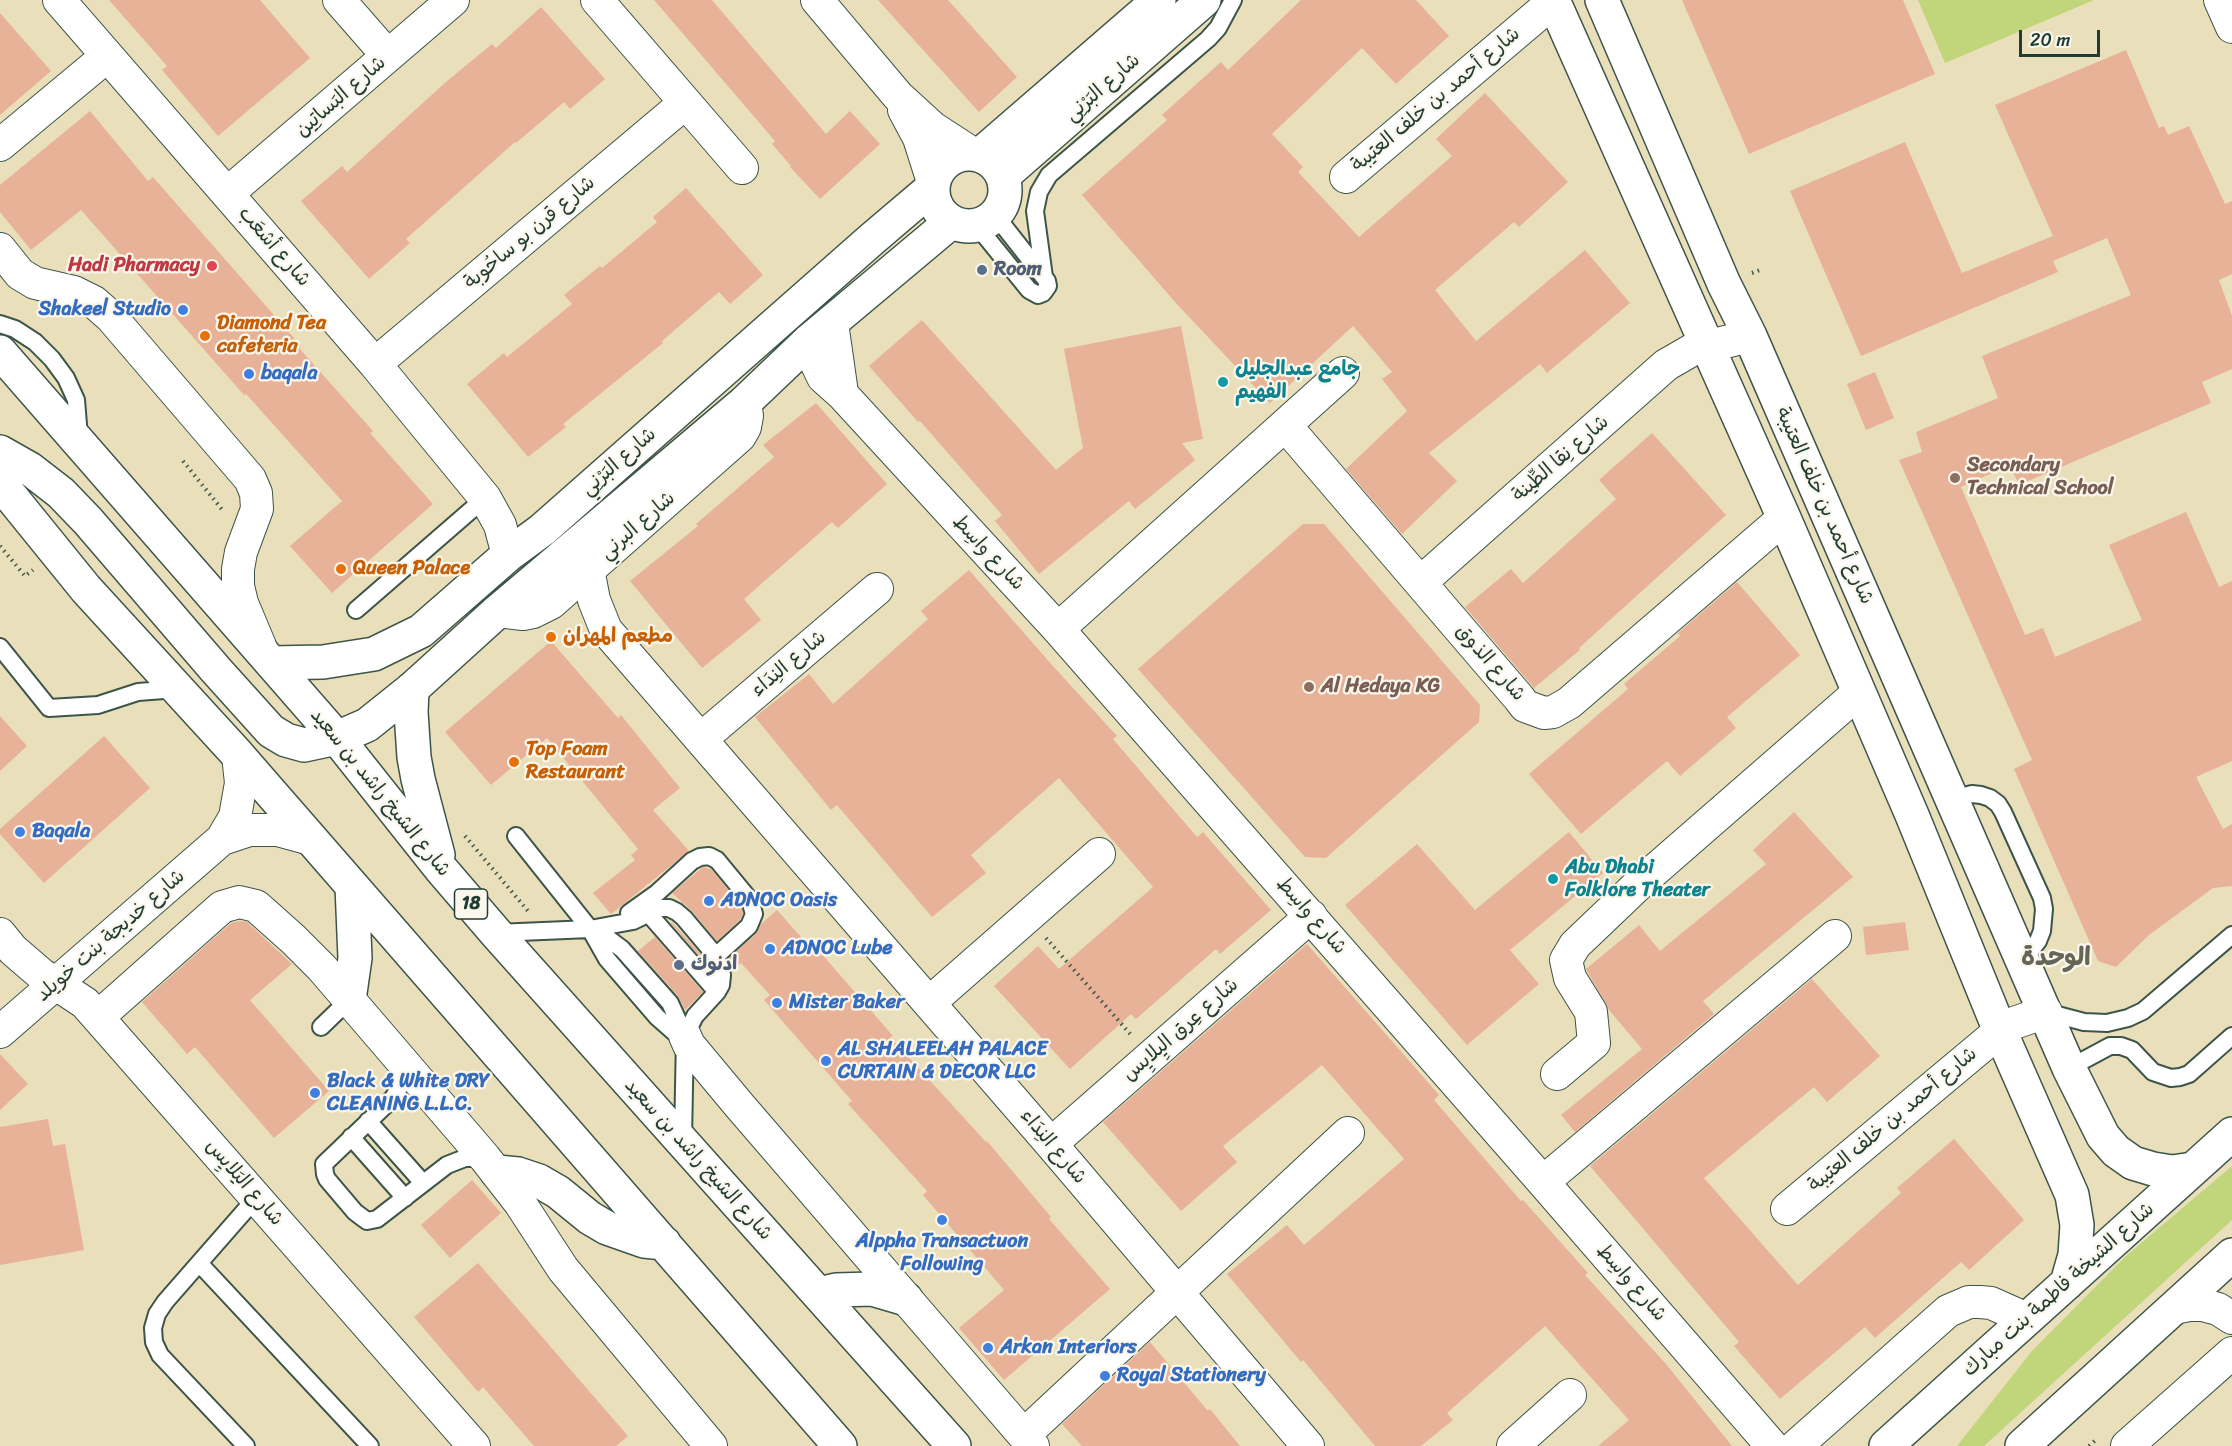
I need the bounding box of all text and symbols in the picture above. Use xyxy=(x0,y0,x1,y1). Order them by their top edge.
scale bar xyxy=(2022,18,2103,56)
street label: شارع أحمد بن خلف العتيبة xyxy=(1347,22,1525,178)
text: 20 m xyxy=(2030,24,2070,56)
street label: شارع البَرْنِي xyxy=(1060,49,1146,127)
street label: شارع البَساتِين xyxy=(291,51,391,143)
street label: شارع قرن بو ساحُوبة xyxy=(460,171,600,295)
street label: شارع أشعَب xyxy=(233,202,315,292)
place label: Hadi Pharmacy xyxy=(68,254,200,278)
place label: Room xyxy=(994,258,1042,282)
marker: Hadi Pharmacy xyxy=(205,259,219,273)
marker: Room xyxy=(975,263,989,277)
place label: Shakeel Studio xyxy=(39,298,171,322)
marker: Shakeel Studio xyxy=(176,303,190,317)
place label: Diamond Tea cafeteria xyxy=(217,312,326,359)
marker: Diamond Tea cafeteria xyxy=(198,329,212,343)
place label: جامع عبدالجليل الفهيم xyxy=(1235,358,1360,405)
place label: baqala xyxy=(261,362,318,386)
marker: baqala xyxy=(242,367,256,381)
marker: جامع عبدالجليل الفهيم xyxy=(1216,375,1230,389)
street label: شارع أحمد بن خلف العتيبة xyxy=(1770,404,1878,608)
street label: شارع نِقا الطِّينة xyxy=(1508,410,1614,508)
street label: شارع البَرْنِي xyxy=(576,423,662,501)
place label: Secondary Technical School xyxy=(1967,454,2113,501)
marker: Secondary Technical School xyxy=(1948,471,1962,485)
street label: شارع البرني xyxy=(595,487,681,565)
street label: شارع واسِط xyxy=(947,510,1029,596)
place label: Queen Palace xyxy=(353,557,470,581)
marker: Queen Palace xyxy=(334,562,348,576)
street label: شارع الذوق xyxy=(1450,620,1530,706)
place label: مطعم المهران xyxy=(563,625,673,649)
street label: شارع النِدَاء xyxy=(747,626,831,702)
marker: مطعم المهران xyxy=(544,630,558,644)
place label: Al Hedaya KG xyxy=(1321,675,1440,699)
marker: Al Hedaya KG xyxy=(1302,680,1316,694)
street label: شارع الشيخ راشد بن سعيد xyxy=(305,704,455,882)
place label: Top Foam Restaurant xyxy=(526,738,625,785)
marker: Top Foam Restaurant xyxy=(507,755,521,769)
place label: Baqala xyxy=(32,820,90,844)
marker: Baqala xyxy=(13,825,27,839)
place label: Abu Dhabi Folklore Theater xyxy=(1565,856,1710,903)
street label: شارع خديجة بنت خويلد xyxy=(32,865,190,1007)
street label: شارع واسِط xyxy=(1271,872,1351,960)
marker: Abu Dhabi Folklore Theater xyxy=(1546,872,1560,886)
road number: 18 xyxy=(454,889,488,919)
place label: ADNOC Oasis xyxy=(721,889,837,913)
marker: ADNOC Oasis xyxy=(702,894,716,908)
place label: ADNOC Lube xyxy=(782,937,892,961)
marker: ADNOC Lube xyxy=(763,942,777,956)
district label: الوحدة xyxy=(2021,942,2091,974)
place label: ادنوك xyxy=(691,953,737,977)
marker: ادنوك xyxy=(672,958,686,972)
street label: شارع عِرق اليِلايِس xyxy=(1118,973,1244,1087)
place label: Mister Baker xyxy=(789,991,904,1015)
marker: Mister Baker xyxy=(770,996,784,1010)
place label: AL SHALEELAH PALACE CURTAIN & DECOR LLC xyxy=(838,1038,1047,1085)
street label: شارع أحمد بن خلف العتيبة xyxy=(1804,1042,1982,1198)
marker: AL SHALEELAH PALACE CURTAIN & DECOR LLC xyxy=(819,1054,833,1068)
place label: Black & White DRY CLEANING L.L.C. xyxy=(327,1070,490,1117)
street label: شارع الشيخ راشد بن سعيد xyxy=(619,1074,777,1246)
marker: Black & White DRY CLEANING L.L.C. xyxy=(308,1086,322,1100)
street label: شارع النِدَاء xyxy=(1015,1105,1091,1189)
street label: شارع اليَلايِس xyxy=(200,1135,288,1231)
street label: شارع الشيخة فاطمة بنت مبارك xyxy=(1958,1198,2160,1382)
marker: Alppha Transactuon Following xyxy=(935,1213,949,1227)
place label: Alppha Transactuon Following xyxy=(856,1230,1028,1277)
street label: شارع واسِط xyxy=(1591,1239,1671,1327)
place label: Arkan Interiors xyxy=(1000,1336,1137,1360)
marker: Arkan Interiors xyxy=(981,1341,995,1355)
place label: Royal Stationery xyxy=(1117,1364,1266,1388)
marker: Royal Stationery xyxy=(1098,1369,1112,1383)

